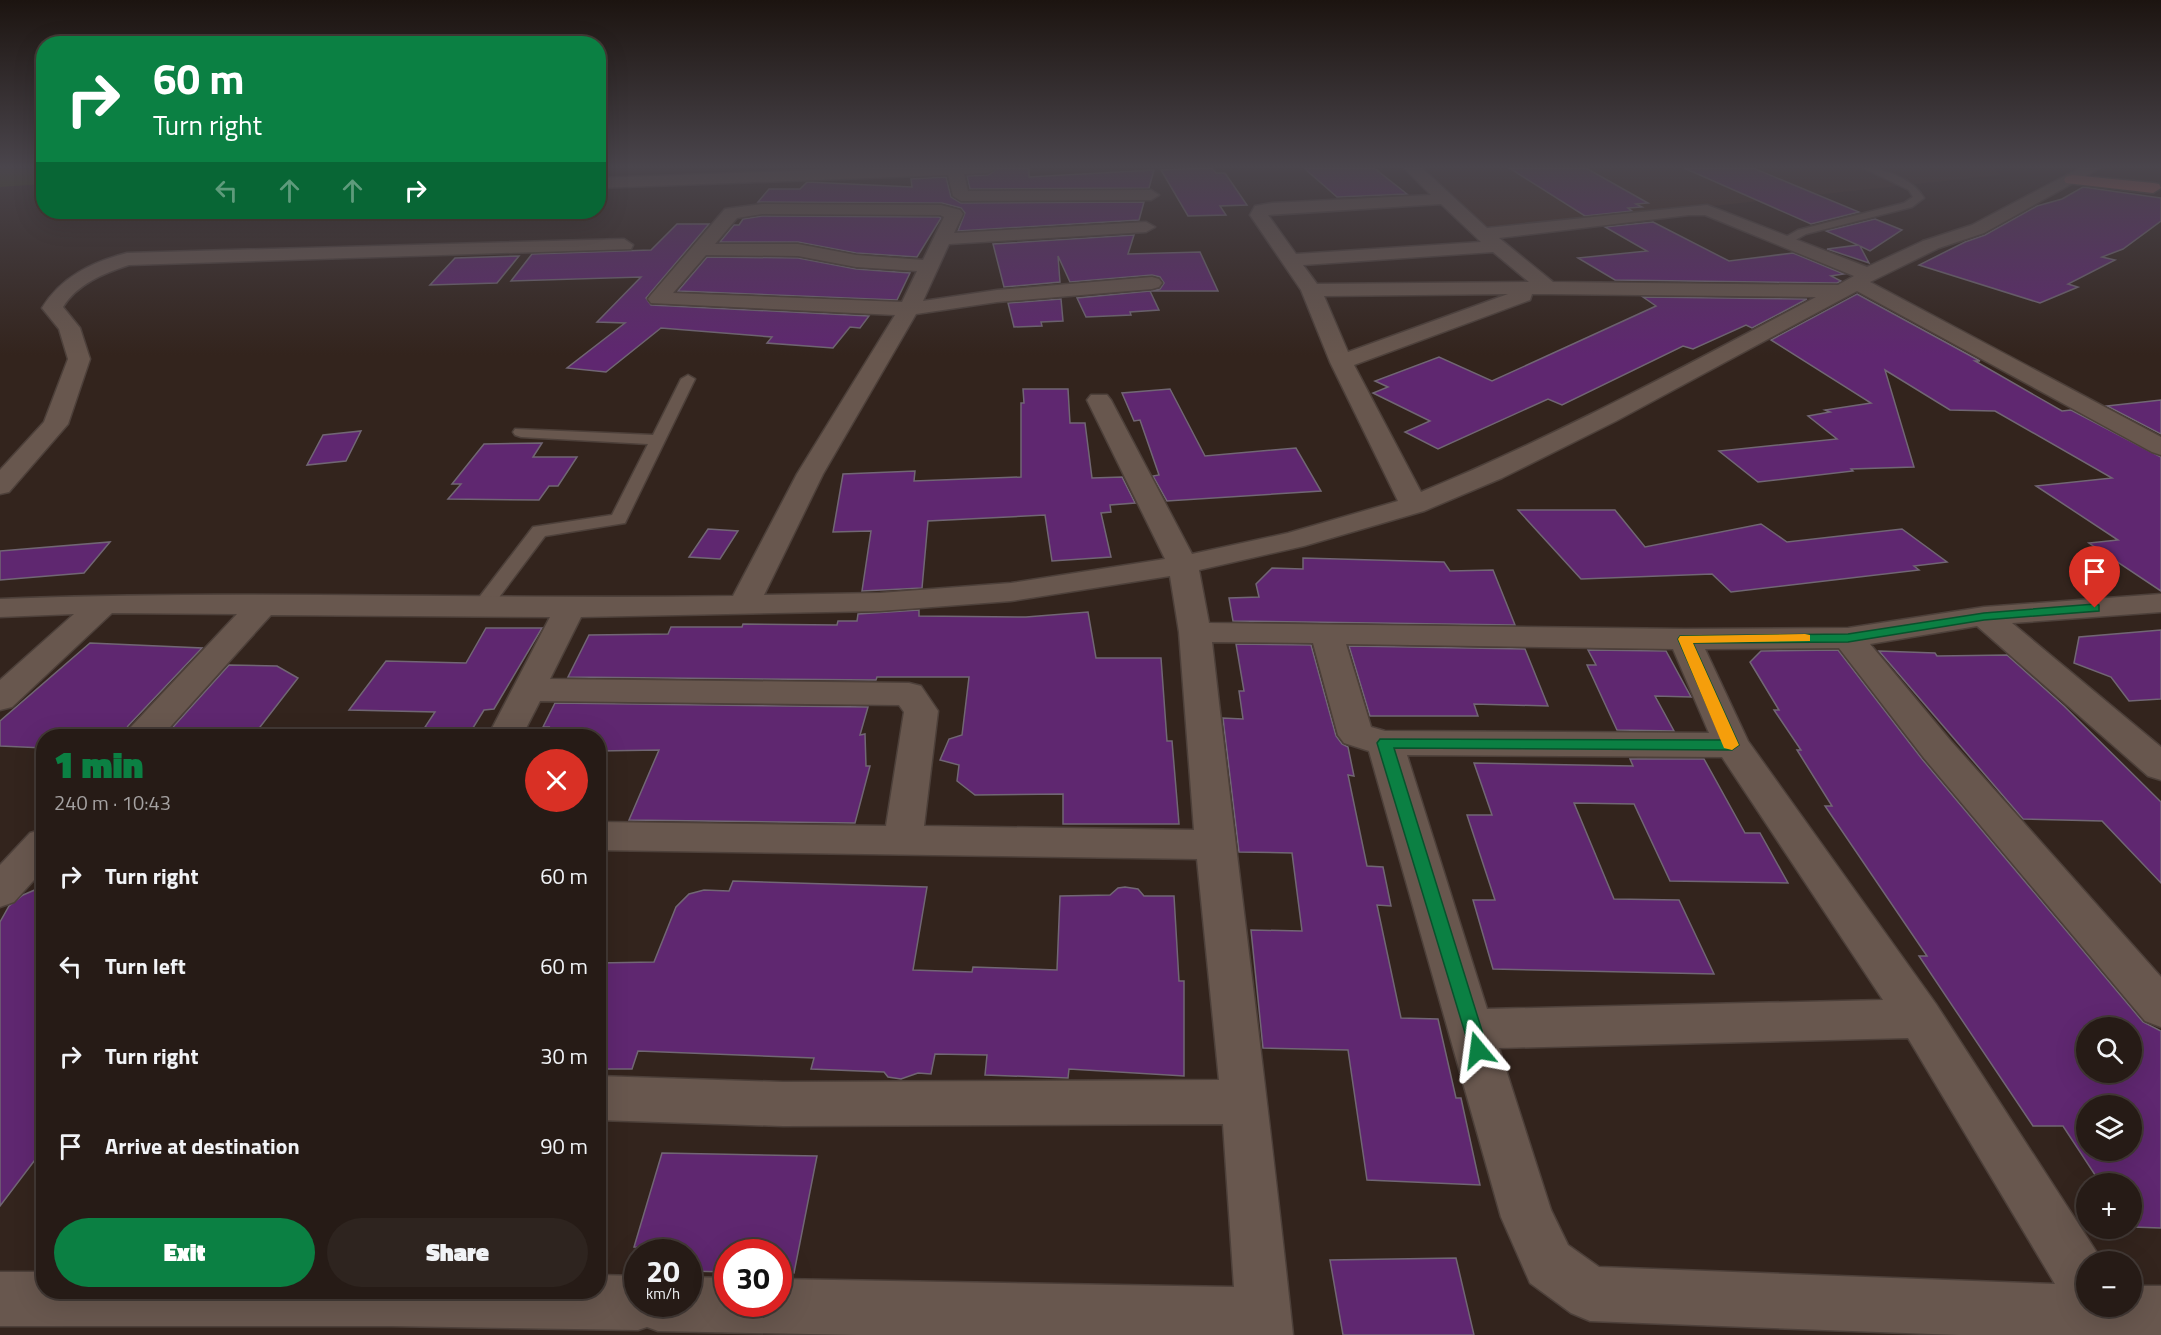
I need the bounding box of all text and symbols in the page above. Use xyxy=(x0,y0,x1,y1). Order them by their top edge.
text: 60 m xyxy=(153,46,245,110)
icon: right xyxy=(54,60,132,138)
text: Turn right xyxy=(153,104,262,145)
icon: left xyxy=(210,174,243,207)
icon: ahead xyxy=(273,174,306,207)
icon: ahead xyxy=(336,174,369,207)
icon: right xyxy=(399,174,432,207)
pin xyxy=(2069,546,2120,608)
icon: arrive xyxy=(2078,555,2111,588)
text: 1 min xyxy=(54,737,143,792)
button: close xyxy=(525,749,588,812)
text: 240 m · 10:43 xyxy=(54,787,171,818)
text: Turn right xyxy=(105,859,199,893)
text: 60 m xyxy=(540,859,588,893)
icon: right xyxy=(54,860,87,893)
text: Turn left xyxy=(105,949,186,983)
text: 60 m xyxy=(540,949,588,983)
icon: left xyxy=(54,950,87,983)
map controls xyxy=(2076,1017,2142,1317)
button: search xyxy=(2076,1017,2142,1083)
position arrow xyxy=(1446,1018,1510,1082)
text: Turn right xyxy=(105,1039,199,1073)
text: 30 m xyxy=(540,1039,588,1073)
icon: right xyxy=(54,1040,87,1073)
button: layers xyxy=(2076,1095,2142,1161)
text: Arrive at destination xyxy=(105,1129,300,1163)
text: 90 m xyxy=(540,1129,588,1163)
icon: arrive xyxy=(54,1130,87,1163)
button: + xyxy=(2076,1173,2142,1239)
button: Exit xyxy=(54,1218,315,1287)
button: Share xyxy=(327,1218,588,1287)
speed limit sign: 30 xyxy=(714,1239,792,1317)
text: 20 xyxy=(646,1248,680,1294)
button: − xyxy=(2076,1251,2142,1317)
text: km/h xyxy=(646,1282,680,1305)

